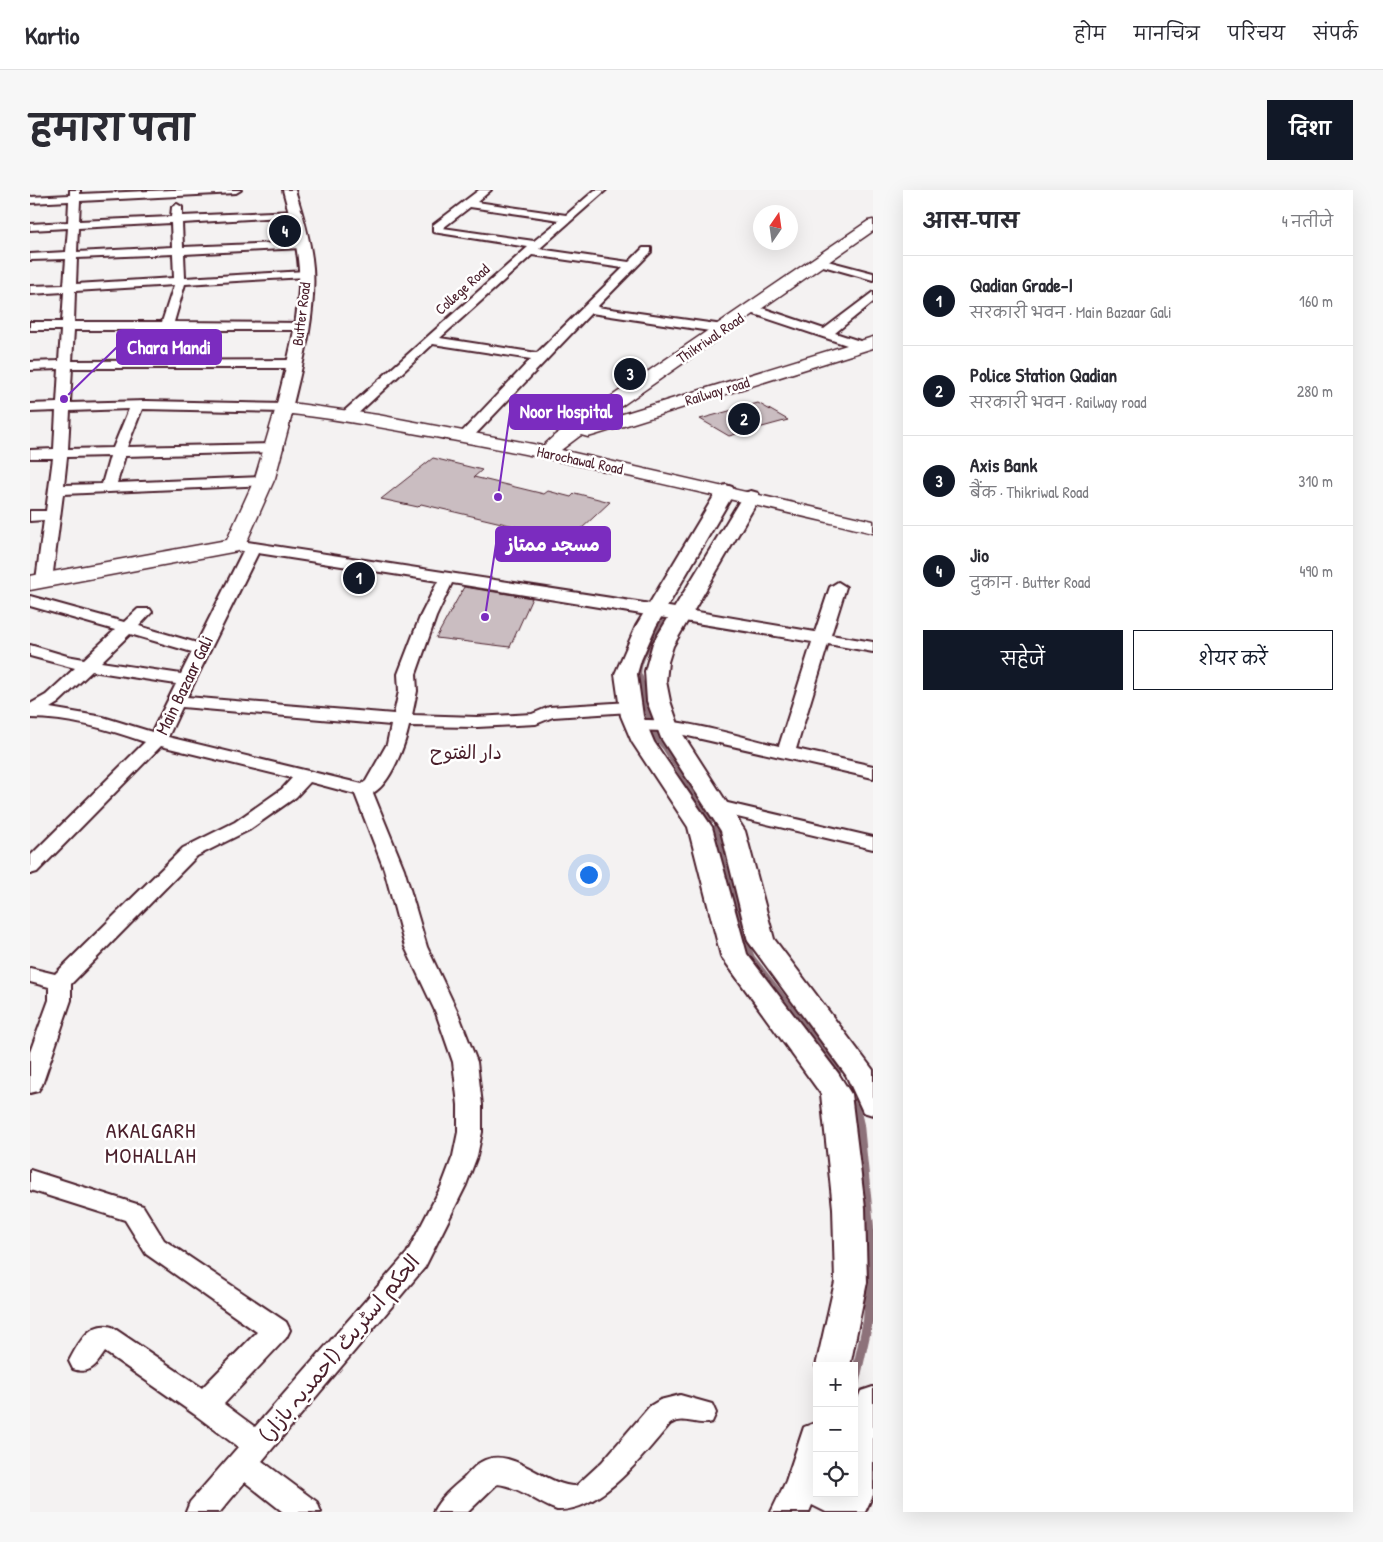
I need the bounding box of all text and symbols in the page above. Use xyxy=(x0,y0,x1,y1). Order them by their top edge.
text: Kartio xyxy=(25,19,80,51)
text: होम xyxy=(1074,21,1106,46)
text: मानचित्र xyxy=(1134,21,1200,46)
text: परिचय xyxy=(1228,21,1285,46)
text: संपर्क xyxy=(1313,21,1358,46)
button: दिशा xyxy=(1267,100,1353,160)
text: हमारा पता xyxy=(30,104,194,151)
north arrow xyxy=(753,205,798,250)
text: आस-पास xyxy=(923,206,1019,235)
text: 4 नतीजे xyxy=(1282,210,1333,232)
pin: 4 xyxy=(269,212,301,250)
street label: College Road xyxy=(430,259,494,319)
text: Qadian Grade-I xyxy=(970,272,1073,298)
street label: Butter Road xyxy=(287,281,315,347)
text: 1 xyxy=(936,290,942,312)
text: 160 m xyxy=(1299,290,1333,312)
text: सरकारी भवन · Main Bazaar Gali xyxy=(970,301,1172,323)
street label: Thikriwal Road xyxy=(672,308,748,368)
callout: Chara Mandi xyxy=(117,330,221,364)
text: Chara Mandi xyxy=(127,334,211,360)
pin: 3 xyxy=(614,355,646,393)
text: Police Station Qadian xyxy=(970,362,1117,388)
street label: Railway road xyxy=(682,371,752,411)
text: 2 xyxy=(935,380,943,402)
text: 280 m xyxy=(1297,380,1333,402)
text: सरकारी भवन · Railway road xyxy=(970,391,1146,413)
callout: Noor Hospital xyxy=(510,395,622,429)
text: Noor Hospital xyxy=(520,398,613,425)
pin: 2 xyxy=(728,400,760,438)
street label: Harochawal Road xyxy=(535,441,625,479)
text: Axis Bank xyxy=(970,452,1037,478)
text: 3 xyxy=(935,470,943,492)
text: 310 m xyxy=(1298,470,1333,492)
text: बैंक · Thikriwal Road xyxy=(970,481,1089,503)
callout: مسجد ممتاز xyxy=(496,527,610,561)
text: مسجد ممتاز xyxy=(504,531,600,557)
text: Jio xyxy=(970,542,989,568)
pin: 1 xyxy=(343,559,375,597)
text: 4 xyxy=(936,560,942,582)
text: 490 m xyxy=(1299,560,1333,582)
text: दुकान · Butter Road xyxy=(970,571,1090,593)
button: सहेजें xyxy=(923,630,1123,690)
button: शेयर करें xyxy=(1133,630,1333,690)
street label: Main Bazaar Gali xyxy=(149,631,219,739)
district label: دار الفتوح xyxy=(430,739,502,765)
your location xyxy=(576,862,602,888)
district label: AKALGARH MOHALLAH xyxy=(105,1115,197,1170)
street label: الحکم اسٹریٹ (احمدیہ بازار) xyxy=(252,1248,428,1449)
map controls xyxy=(813,1362,858,1497)
button: + xyxy=(813,1362,858,1407)
button: − xyxy=(813,1407,858,1452)
button: locate xyxy=(813,1452,858,1497)

